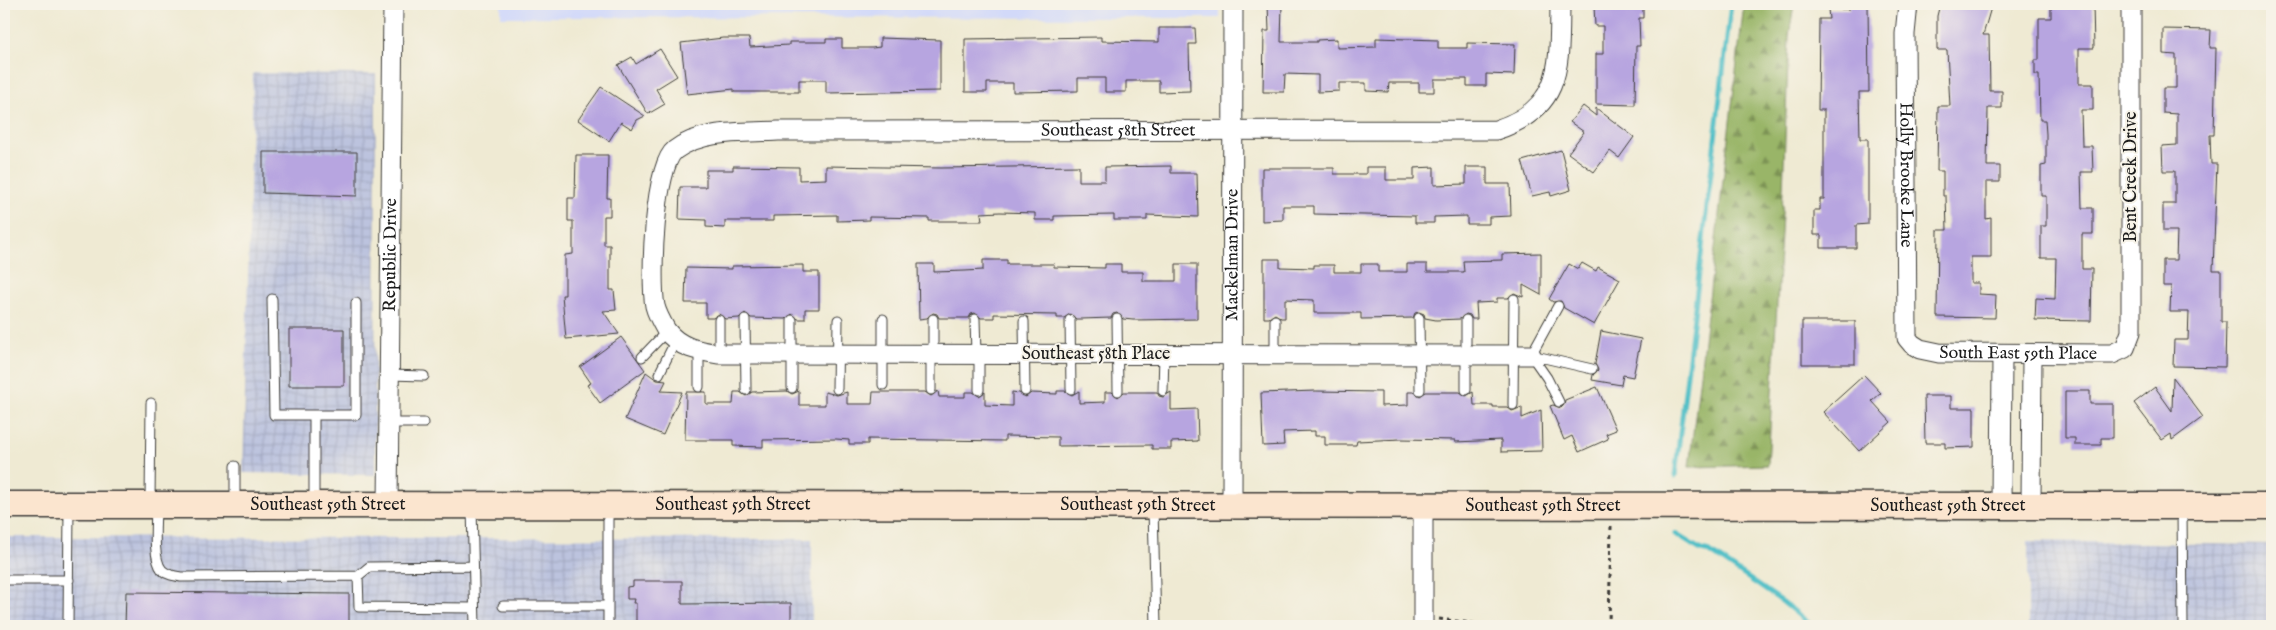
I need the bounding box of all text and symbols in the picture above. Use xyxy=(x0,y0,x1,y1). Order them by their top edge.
street label: Holly Brooke Lane xyxy=(1894,102,1918,248)
street label: Bent Creek Drive xyxy=(2120,111,2143,243)
street label: Southeast 58th Street xyxy=(1041,119,1195,142)
street label: Mackelman Drive xyxy=(1221,189,1244,321)
street label: Republic Drive xyxy=(378,198,403,312)
street label: South East 59th Place xyxy=(1939,342,2097,365)
street label: Southeast 58th Place xyxy=(1022,343,1170,366)
street label: Southeast 59th Street xyxy=(250,494,406,517)
street label: Southeast 59th Street xyxy=(655,494,811,517)
street label: Southeast 59th Street xyxy=(1060,494,1216,517)
street label: Southeast 59th Street xyxy=(1465,494,1621,517)
street label: Southeast 59th Street xyxy=(1870,494,2026,517)

